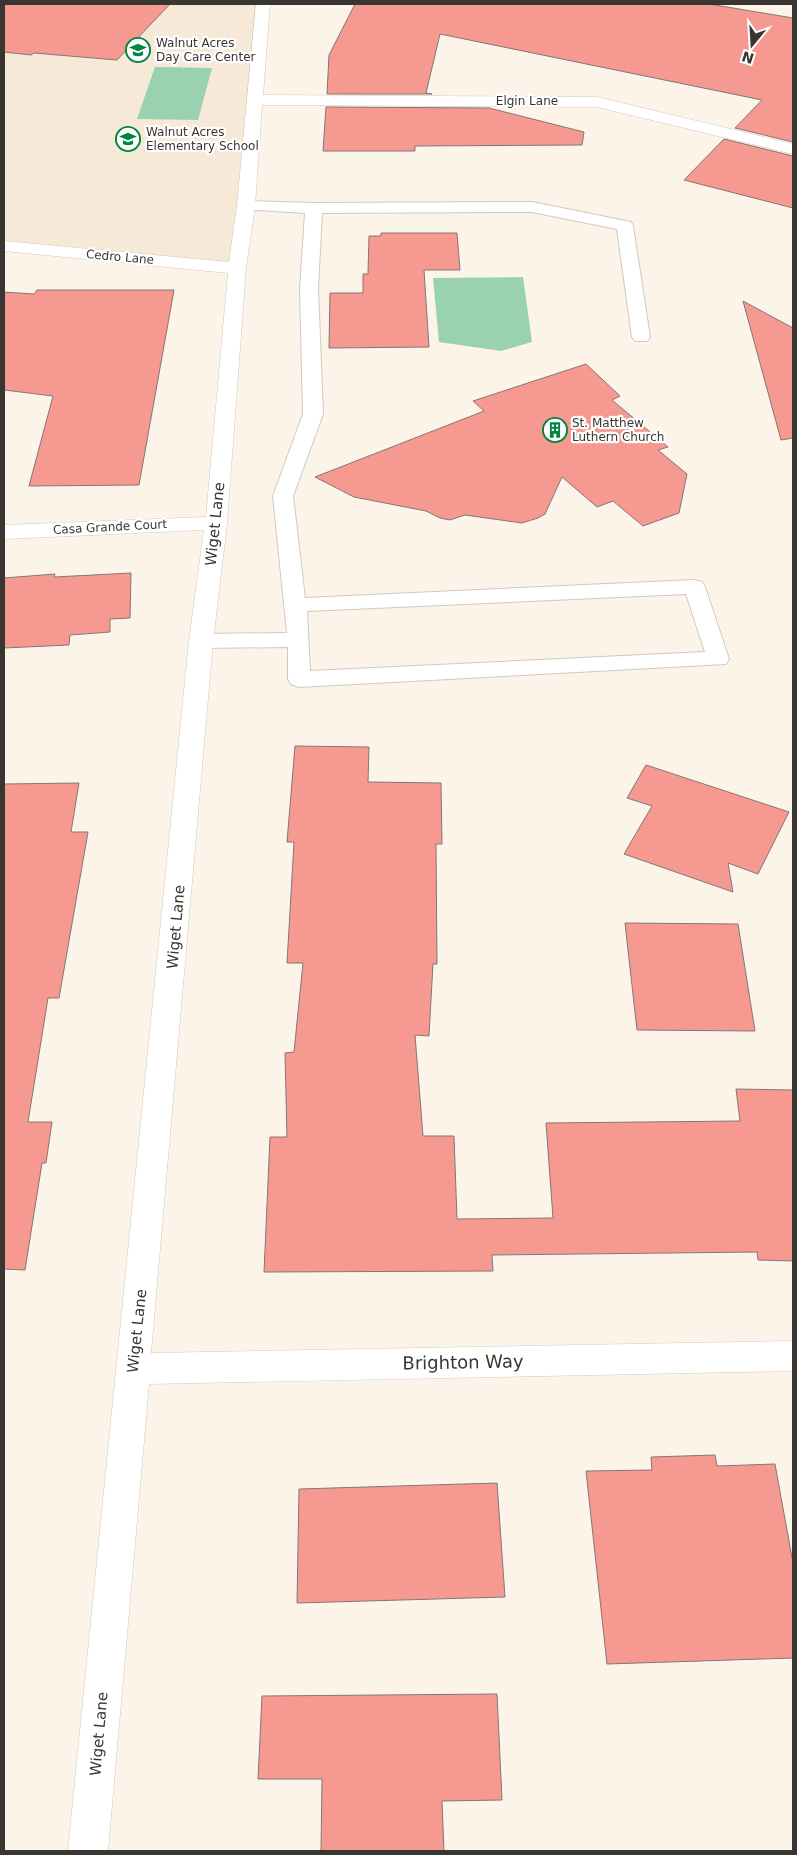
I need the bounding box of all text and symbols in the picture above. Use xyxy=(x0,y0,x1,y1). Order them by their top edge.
north arrow xyxy=(727,20,777,70)
place label: Walnut Acres Day Care Center xyxy=(156,36,256,64)
school or university icon: Walnut Acres Day Care Center xyxy=(125,37,151,63)
text: N xyxy=(740,48,756,67)
street label: Elgin Lane xyxy=(496,94,558,108)
place label: Walnut Acres Elementary School xyxy=(146,125,259,153)
school or university icon: Walnut Acres Elementary School xyxy=(115,126,141,152)
street label: Cedro Lane xyxy=(85,247,155,267)
place label: St. Matthew Luthern Church xyxy=(572,416,664,444)
building icon: St. Matthew Luthern Church xyxy=(542,417,568,443)
street label: Wiget Lane xyxy=(202,481,228,567)
street label: Casa Grande Court xyxy=(53,517,168,537)
street label: Wiget Lane xyxy=(163,884,189,970)
street label: Wiget Lane xyxy=(124,1288,150,1374)
street label: Brighton Way xyxy=(402,1350,524,1374)
street label: Wiget Lane xyxy=(86,1691,112,1777)

